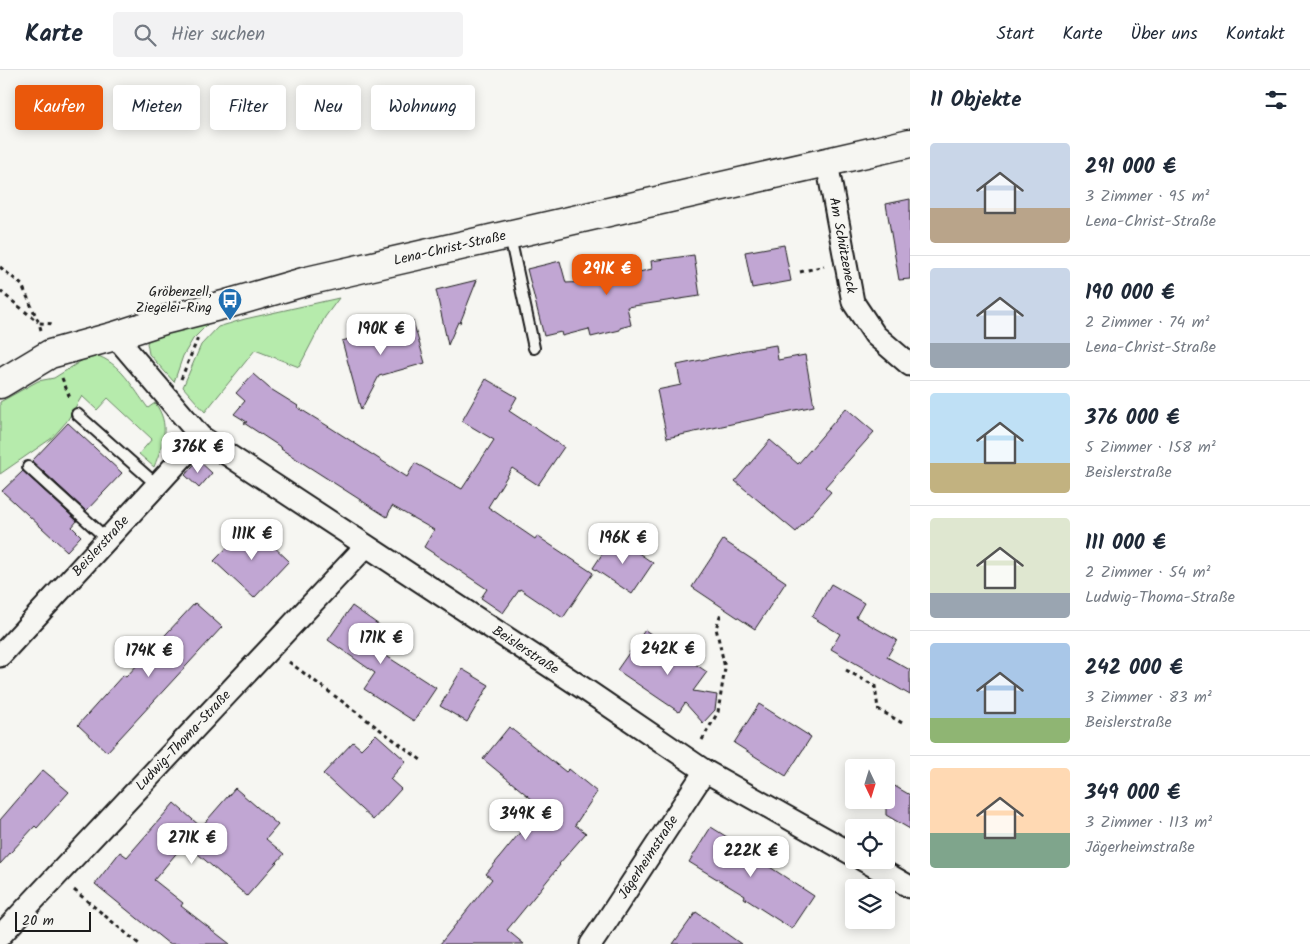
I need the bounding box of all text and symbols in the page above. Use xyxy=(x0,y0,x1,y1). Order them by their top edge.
search box xyxy=(113,12,463,57)
text: Karte xyxy=(25,15,83,54)
text: Hier suchen xyxy=(171,20,265,50)
text: Start xyxy=(996,20,1034,49)
text: Karte xyxy=(1062,20,1102,49)
text: Über uns xyxy=(1130,20,1198,49)
text: Kontakt xyxy=(1226,20,1285,49)
icon: search xyxy=(131,21,159,49)
text: 11 Objekte xyxy=(930,84,1021,117)
chip: Kaufen xyxy=(15,85,103,130)
chip: Mieten xyxy=(113,85,200,130)
chip: Filter xyxy=(210,85,286,130)
chip: Neu xyxy=(296,85,361,130)
chip: Wohnung xyxy=(371,85,475,130)
icon: filters xyxy=(1262,86,1290,114)
text: 291 000 € xyxy=(1085,151,1176,184)
icon: home xyxy=(970,163,1030,223)
text: 3 Zimmer · 95 m² xyxy=(1085,184,1209,209)
street label: Am Schützeneck xyxy=(823,196,862,296)
text: Lena-Christ-Straße xyxy=(1085,209,1216,234)
street label: Lena-Christ-Straße xyxy=(391,225,509,272)
pin: 291K € xyxy=(566,254,648,296)
text: 291K € xyxy=(583,257,631,282)
text: 190 000 € xyxy=(1085,277,1175,310)
place label: Gröbenzell, Ziegelei-Ring xyxy=(136,281,212,319)
bus stop icon: Gröbenzell, Ziegelei-Ring xyxy=(217,287,243,321)
icon: home xyxy=(970,288,1030,348)
text: 2 Zimmer · 74 m² xyxy=(1085,310,1209,335)
pin: 190K € xyxy=(340,314,422,356)
text: 190K € xyxy=(357,317,405,342)
text: Lena-Christ-Straße xyxy=(1085,335,1216,360)
text: 376 000 € xyxy=(1085,402,1180,435)
icon: home xyxy=(970,413,1030,473)
pin: 376K € xyxy=(157,432,239,474)
text: 376K € xyxy=(173,435,223,460)
text: 5 Zimmer · 158 m² xyxy=(1085,435,1216,460)
text: Beislerstraße xyxy=(1085,460,1172,485)
street label: Beislerstraße xyxy=(67,510,135,582)
pin: 111K € xyxy=(211,518,293,561)
text: 111K € xyxy=(232,522,272,547)
pin: 196K € xyxy=(582,522,664,565)
text: 196K € xyxy=(599,526,647,551)
text: 111 000 € xyxy=(1085,527,1166,560)
icon: home xyxy=(970,538,1030,598)
text: 2 Zimmer · 54 m² xyxy=(1085,560,1211,585)
text: Ludwig-Thoma-Straße xyxy=(1085,585,1235,610)
street label: Beislerstraße xyxy=(488,620,564,681)
pin: 171K € xyxy=(340,622,422,665)
text: 171K € xyxy=(359,626,403,651)
pin: 242K € xyxy=(627,634,709,676)
pin: 174K € xyxy=(108,636,190,678)
text: 242K € xyxy=(641,637,695,662)
text: 174K € xyxy=(125,639,173,664)
text: 242 000 € xyxy=(1085,652,1183,685)
icon: home xyxy=(970,663,1030,723)
street label: Ludwig-Thoma-Straße xyxy=(130,685,237,796)
text: 3 Zimmer · 83 m² xyxy=(1085,685,1212,710)
text: Beislerstraße xyxy=(1085,710,1172,735)
north arrow xyxy=(845,759,895,809)
map controls xyxy=(845,759,895,929)
text: 349 000 € xyxy=(1085,777,1180,810)
icon: home xyxy=(970,788,1030,848)
pin: 349K € xyxy=(485,798,567,841)
text: 349K € xyxy=(500,802,552,827)
street label: Jägerheimstraße xyxy=(613,810,684,904)
text: 3 Zimmer · 113 m² xyxy=(1085,810,1212,835)
button: locate xyxy=(845,819,895,869)
pin: 271K € xyxy=(151,822,233,865)
text: 271K € xyxy=(168,826,216,851)
text: Jägerheimstraße xyxy=(1085,835,1195,860)
pin: 222K € xyxy=(710,836,792,878)
text: 222K € xyxy=(724,839,778,864)
button: layers xyxy=(845,879,895,929)
scale bar xyxy=(15,909,91,932)
text: 20 m xyxy=(22,910,54,932)

